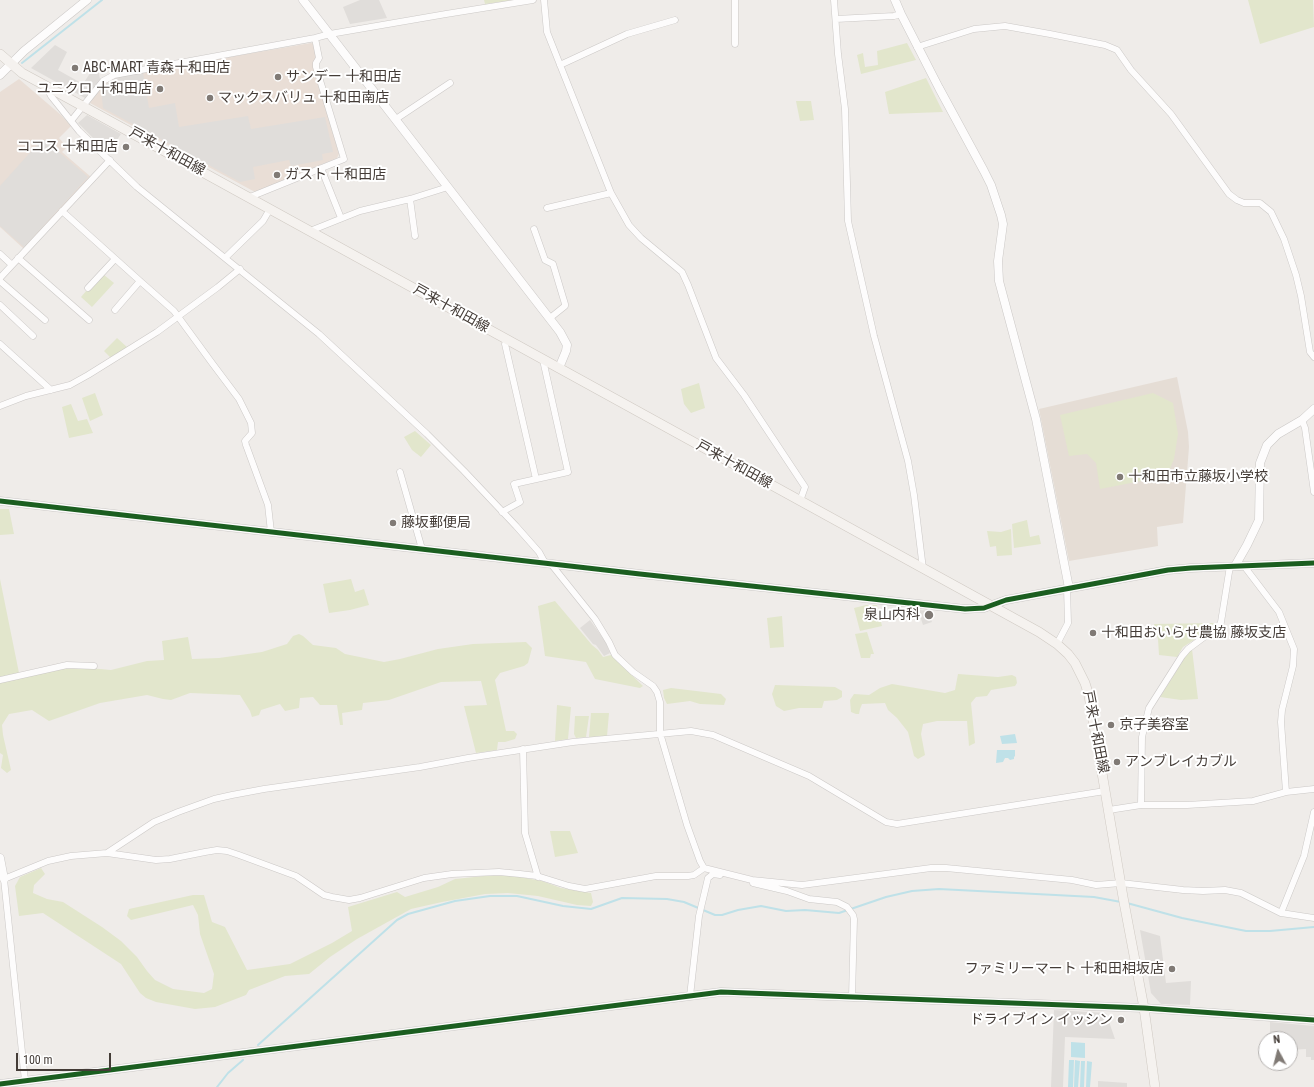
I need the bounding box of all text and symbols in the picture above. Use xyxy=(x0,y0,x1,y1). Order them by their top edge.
place label: ABC-MART 青森十和田店 xyxy=(83,60,230,76)
marker: ABC-MART 青森十和田店 xyxy=(70,63,80,73)
place label: サンデー 十和田店 xyxy=(286,69,401,85)
marker: サンデー 十和田店 xyxy=(273,72,283,82)
place label: ユニクロ 十和田店 xyxy=(37,81,152,97)
marker: ユニクロ 十和田店 xyxy=(155,84,165,94)
place label: マックスバリュ 十和田南店 xyxy=(218,90,389,106)
marker: マックスバリュ 十和田南店 xyxy=(205,93,215,103)
street label: 戸来十和田線 xyxy=(126,124,208,180)
place label: ココス 十和田店 xyxy=(17,139,118,155)
marker: ココス 十和田店 xyxy=(121,142,131,152)
place label: ガスト 十和田店 xyxy=(285,167,386,183)
marker: ガスト 十和田店 xyxy=(272,170,282,180)
street label: 戸来十和田線 xyxy=(410,281,492,337)
street label: 戸来十和田線 xyxy=(693,437,775,493)
place label: 十和田市立藤坂小学校 xyxy=(1128,469,1268,485)
marker: 十和田市立藤坂小学校 xyxy=(1115,472,1125,482)
place label: 藤坂郵便局 xyxy=(401,515,471,531)
marker: 藤坂郵便局 xyxy=(388,518,398,528)
place label: 泉山内科 xyxy=(864,607,920,623)
marker: 泉山内科 xyxy=(923,609,935,621)
place label: 十和田おいらせ農協 藤坂支店 xyxy=(1101,625,1286,641)
marker: 十和田おいらせ農協 藤坂支店 xyxy=(1088,628,1098,638)
street label: 戸来十和田線 xyxy=(1079,689,1111,775)
place label: 京子美容室 xyxy=(1119,717,1189,733)
marker: 京子美容室 xyxy=(1106,720,1116,730)
place label: アンブレイカブル xyxy=(1125,754,1237,770)
marker: アンブレイカブル xyxy=(1112,757,1122,767)
place label: ファミリーマート 十和田相坂店 xyxy=(965,961,1164,977)
marker: ファミリーマート 十和田相坂店 xyxy=(1167,964,1177,974)
place label: ドライブイン イッシン xyxy=(970,1012,1113,1028)
marker: ドライブイン イッシン xyxy=(1116,1015,1126,1025)
north arrow xyxy=(1258,1031,1298,1071)
text: N xyxy=(1272,1033,1281,1046)
scale bar xyxy=(18,1045,113,1071)
text: 100 m xyxy=(23,1053,53,1067)

